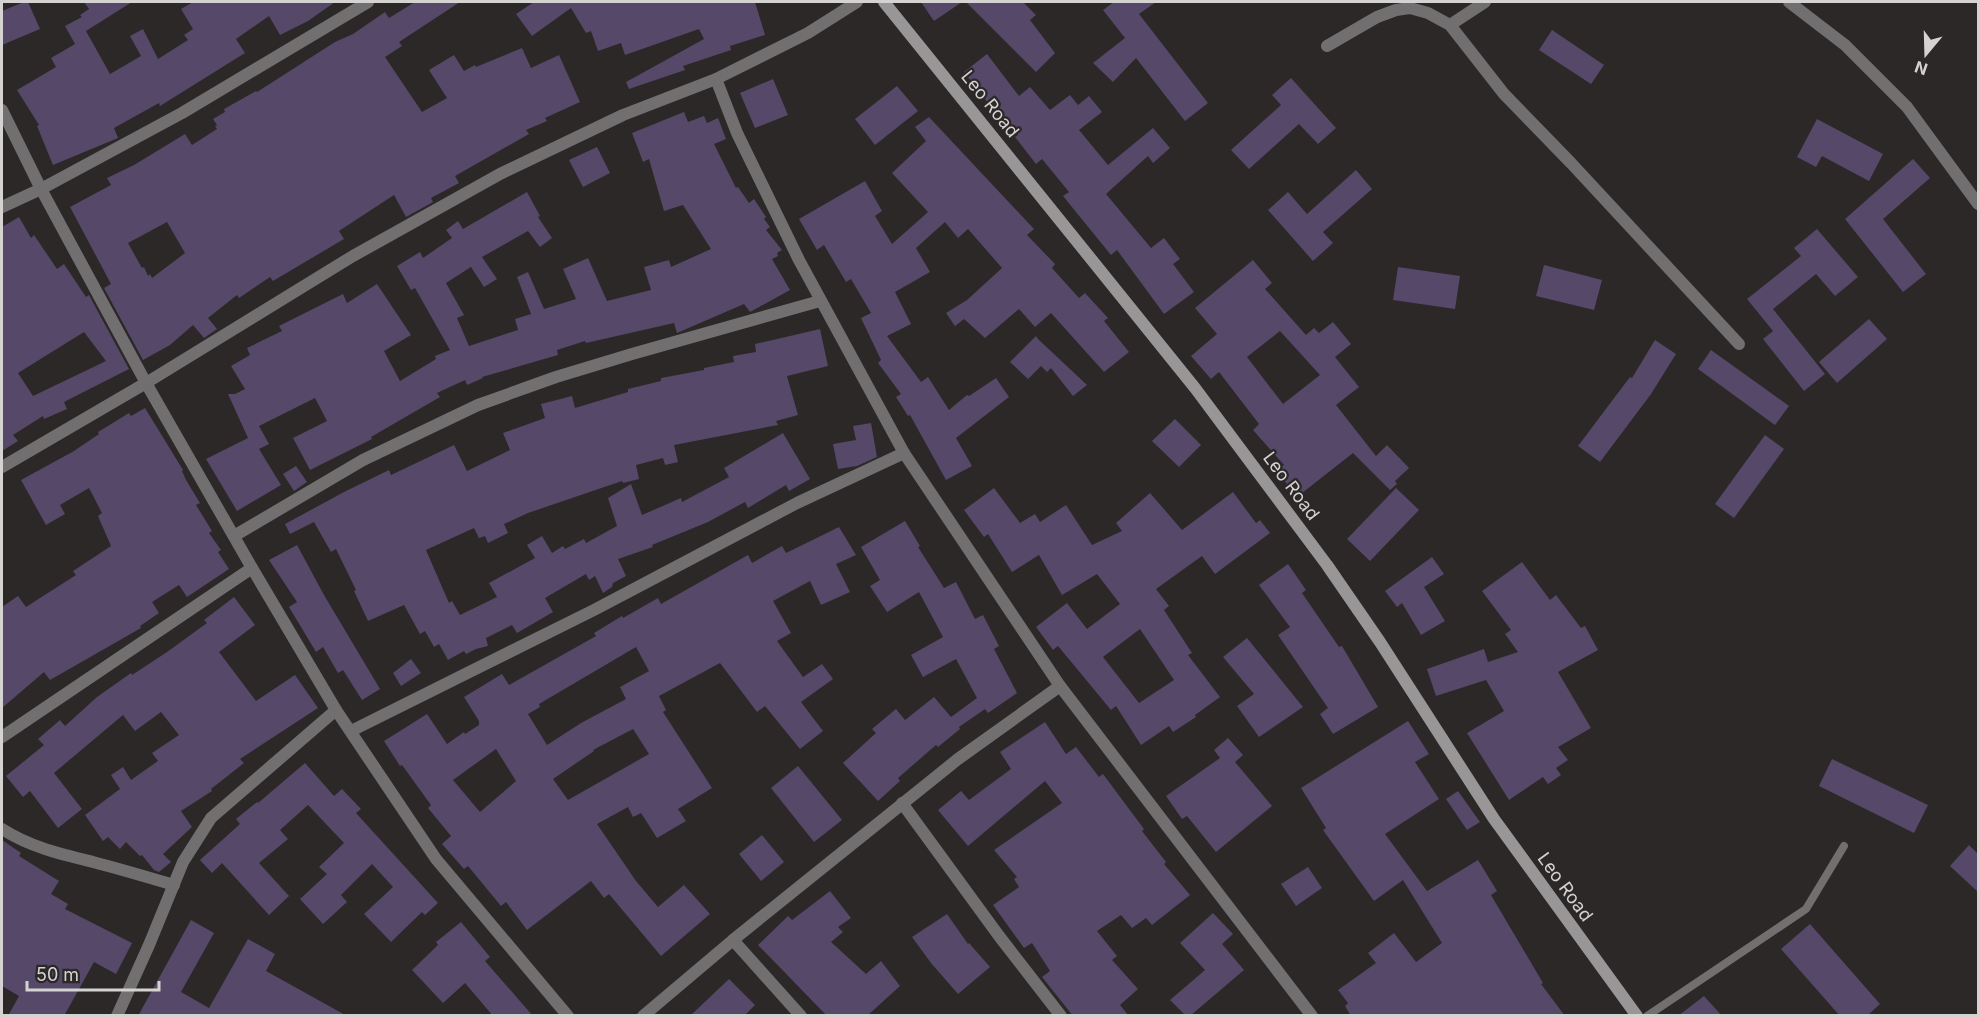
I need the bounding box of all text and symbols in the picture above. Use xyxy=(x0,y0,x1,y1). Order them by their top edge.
north arrow xyxy=(1896,24,1956,84)
text: N xyxy=(1912,57,1930,80)
street label: Leo Road xyxy=(957,66,1024,141)
street label: Leo Road xyxy=(1259,447,1324,524)
street label: Leo Road xyxy=(1533,848,1597,925)
scale bar xyxy=(27,954,159,992)
text: 50 m xyxy=(36,964,79,985)

